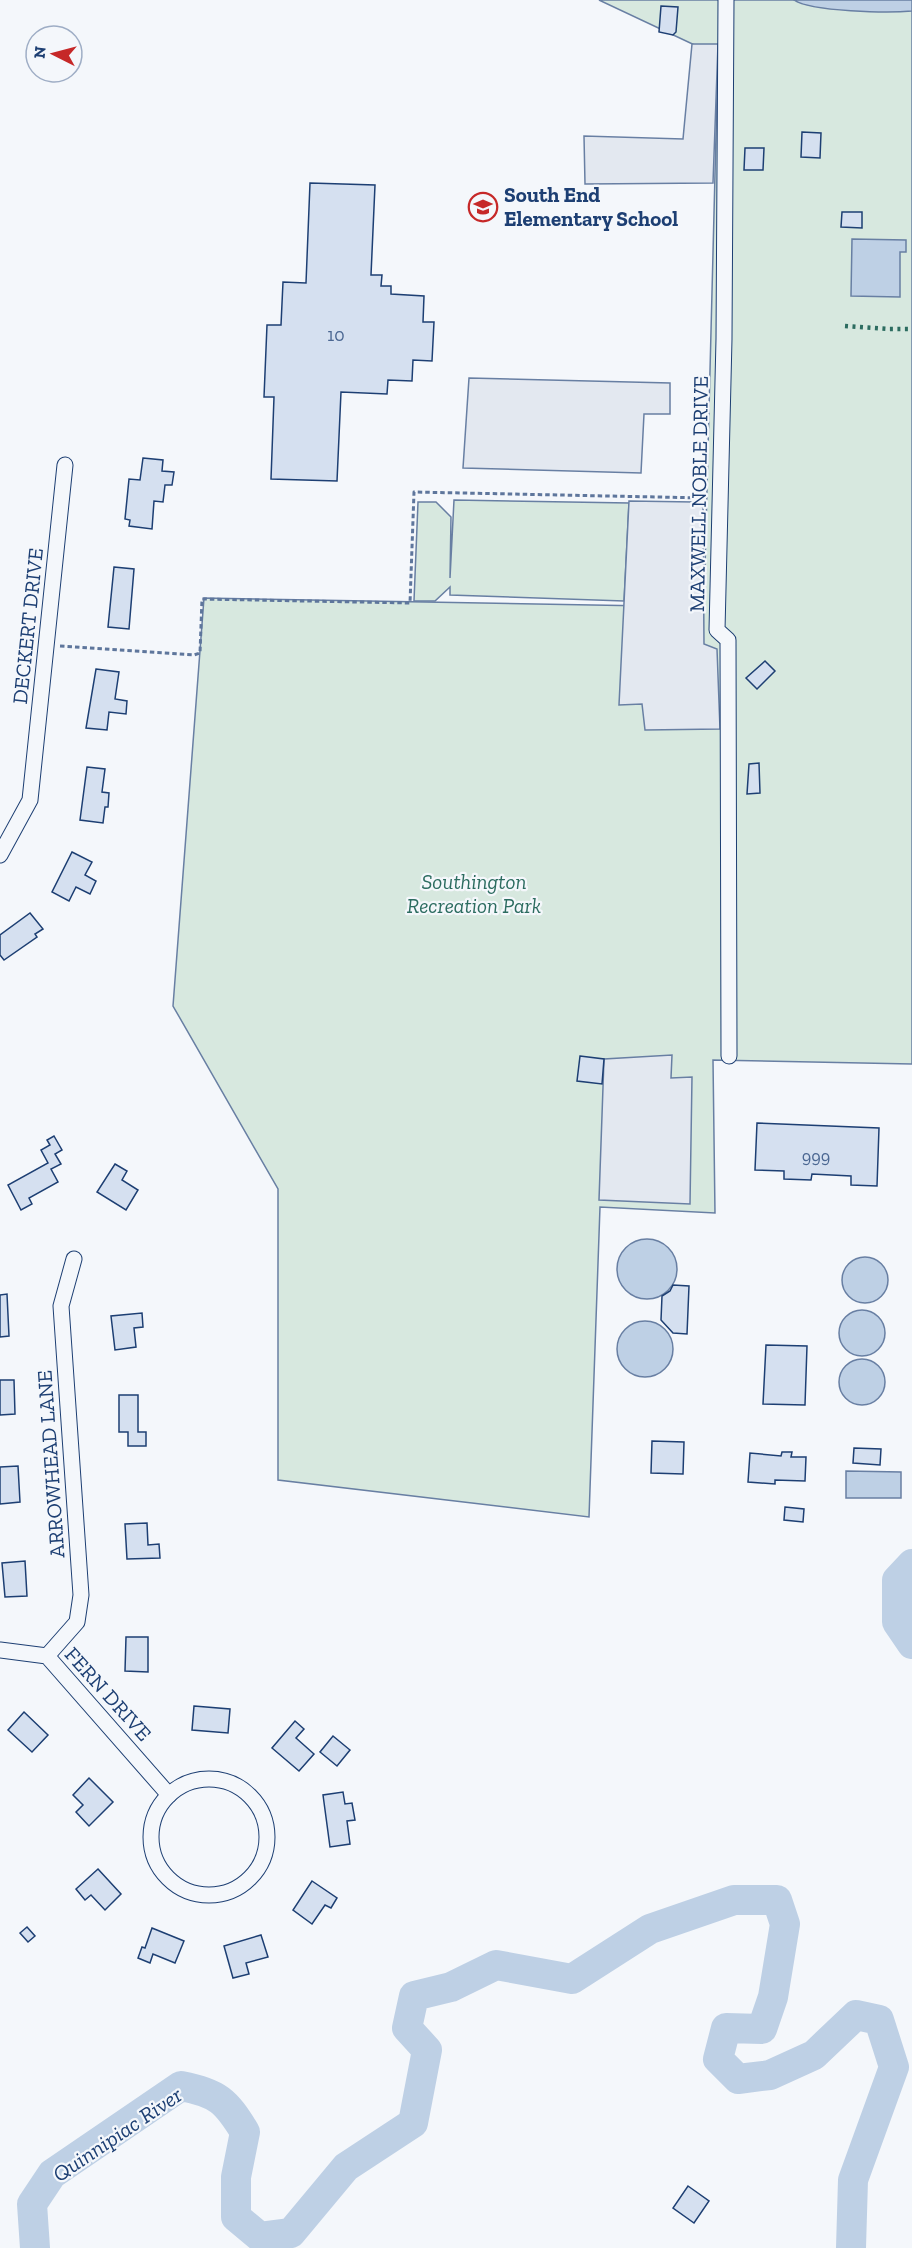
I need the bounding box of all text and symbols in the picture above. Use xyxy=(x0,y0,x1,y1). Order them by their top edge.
north arrow xyxy=(24,24,84,84)
text: N xyxy=(29,45,50,60)
place label: South End Elementary School xyxy=(504,182,678,231)
school or university icon: South End Elementary School xyxy=(467,191,499,223)
house number: 10 xyxy=(327,324,345,346)
street label: MAXWELL NOBLE DRIVE xyxy=(684,376,713,612)
street label: DECKERT DRIVE xyxy=(7,547,48,705)
park label: Southington Recreation Park xyxy=(407,869,541,918)
house number: 999 xyxy=(802,1146,830,1168)
street label: ARROWHEAD LANE xyxy=(31,1369,70,1559)
street label: FERN DRIVE xyxy=(60,1642,157,1746)
water label: Quinnipiac River xyxy=(47,2081,188,2188)

